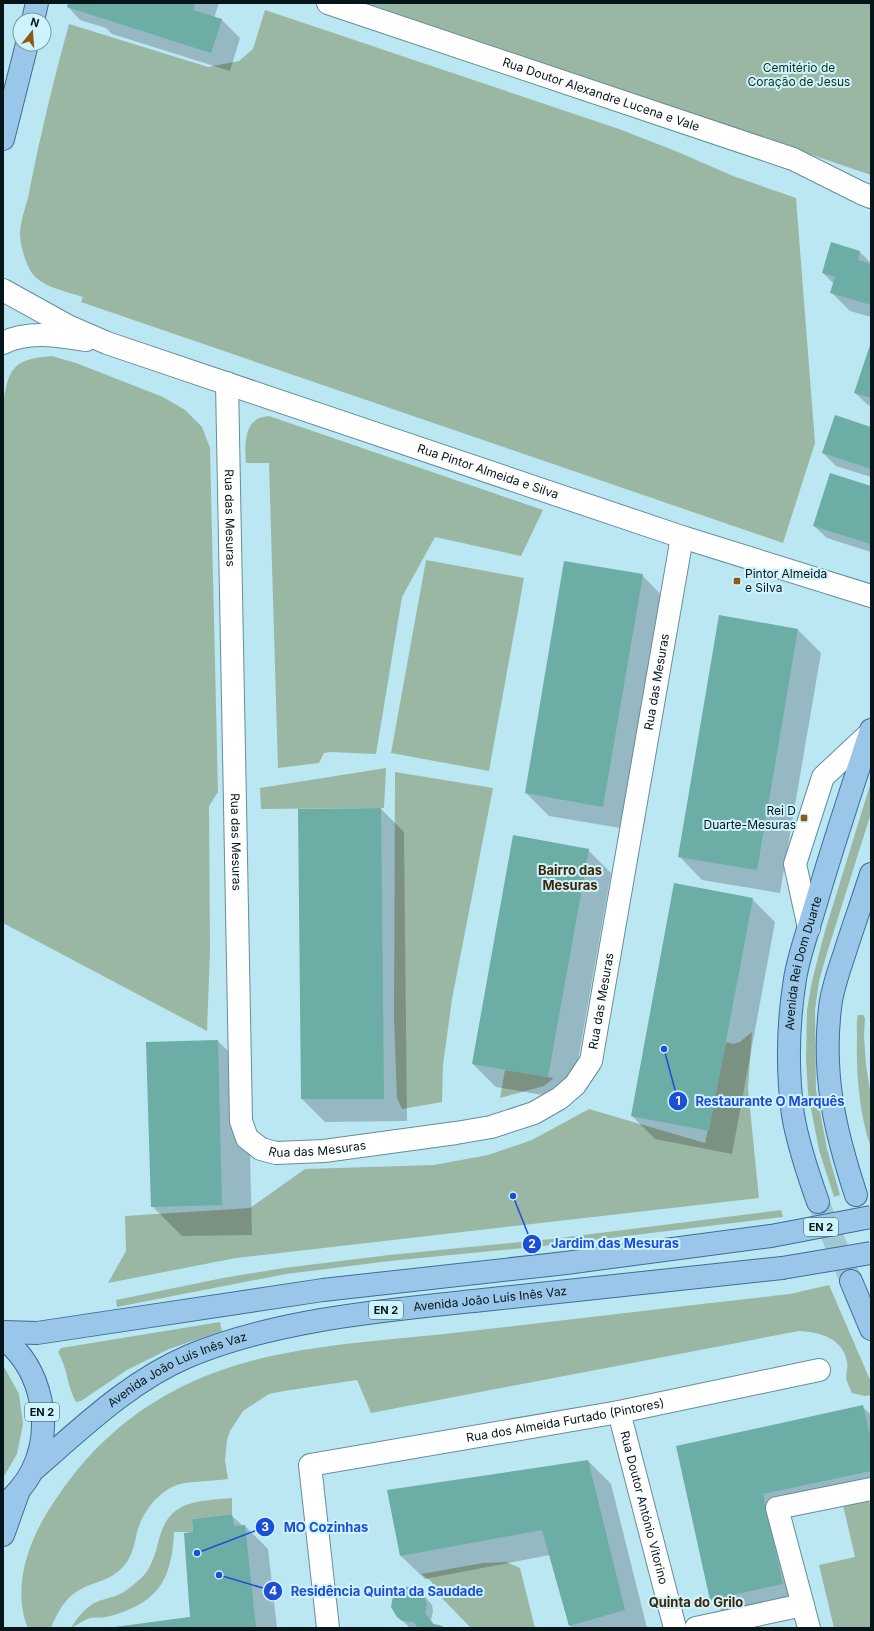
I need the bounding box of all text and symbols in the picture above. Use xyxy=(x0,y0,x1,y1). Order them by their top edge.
north arrow xyxy=(12,12,52,52)
text: N xyxy=(29,15,41,30)
street label: Rua Doutor Alexandre Lucena e Vale xyxy=(501,54,702,134)
park label: Cemitério de Coração de Jesus xyxy=(748,60,850,89)
street label: Rua Pintor Almeida e Silva xyxy=(416,440,561,502)
street label: Rua das Mesuras xyxy=(222,469,238,567)
place label: Pintor Almeida e Silva xyxy=(745,566,827,595)
marker: Pintor Almeida e Silva xyxy=(732,576,742,586)
street label: Rua das Mesuras xyxy=(641,632,672,731)
street label: Rua das Mesuras xyxy=(228,793,245,891)
place label: Rei D Duarte-Mesuras xyxy=(704,803,796,832)
marker: Rei D Duarte-Mesuras xyxy=(799,813,809,823)
district label: Bairro das Mesuras xyxy=(538,862,602,893)
street label: Avenida Rei Dom Duarte xyxy=(782,894,825,1031)
street label: Rua das Mesuras xyxy=(585,952,617,1050)
callout: Restaurante O Marquês xyxy=(668,1089,853,1114)
text: 1 xyxy=(675,1093,681,1108)
text: Restaurante O Marquês xyxy=(695,1093,845,1109)
street label: Rua das Mesuras xyxy=(267,1137,367,1160)
road number: EN 2 xyxy=(804,1218,838,1236)
callout: Jardim das Mesuras xyxy=(522,1231,687,1256)
text: Jardim das Mesuras xyxy=(551,1235,679,1251)
text: 2 xyxy=(528,1236,536,1251)
street label: Avenida João Luís Inês Vaz xyxy=(412,1283,568,1314)
road number: EN 2 xyxy=(369,1301,403,1319)
street label: Avenida João Luís Inês Vaz xyxy=(104,1329,248,1410)
street label: Rua dos Almeida Furtado (Pintores) xyxy=(465,1395,665,1445)
road number: EN 2 xyxy=(25,1403,59,1421)
street label: Rua Doutor António Vitorino xyxy=(617,1429,671,1586)
callout: MO Cozinhas xyxy=(255,1515,376,1540)
text: 3 xyxy=(261,1519,269,1534)
text: MO Cozinhas xyxy=(284,1519,368,1535)
callout: Residência Quinta da Saudade xyxy=(263,1579,492,1604)
text: 4 xyxy=(269,1583,277,1598)
text: Residência Quinta da Saudade xyxy=(291,1583,484,1599)
district label: Quinta do Grilo xyxy=(649,1594,743,1610)

